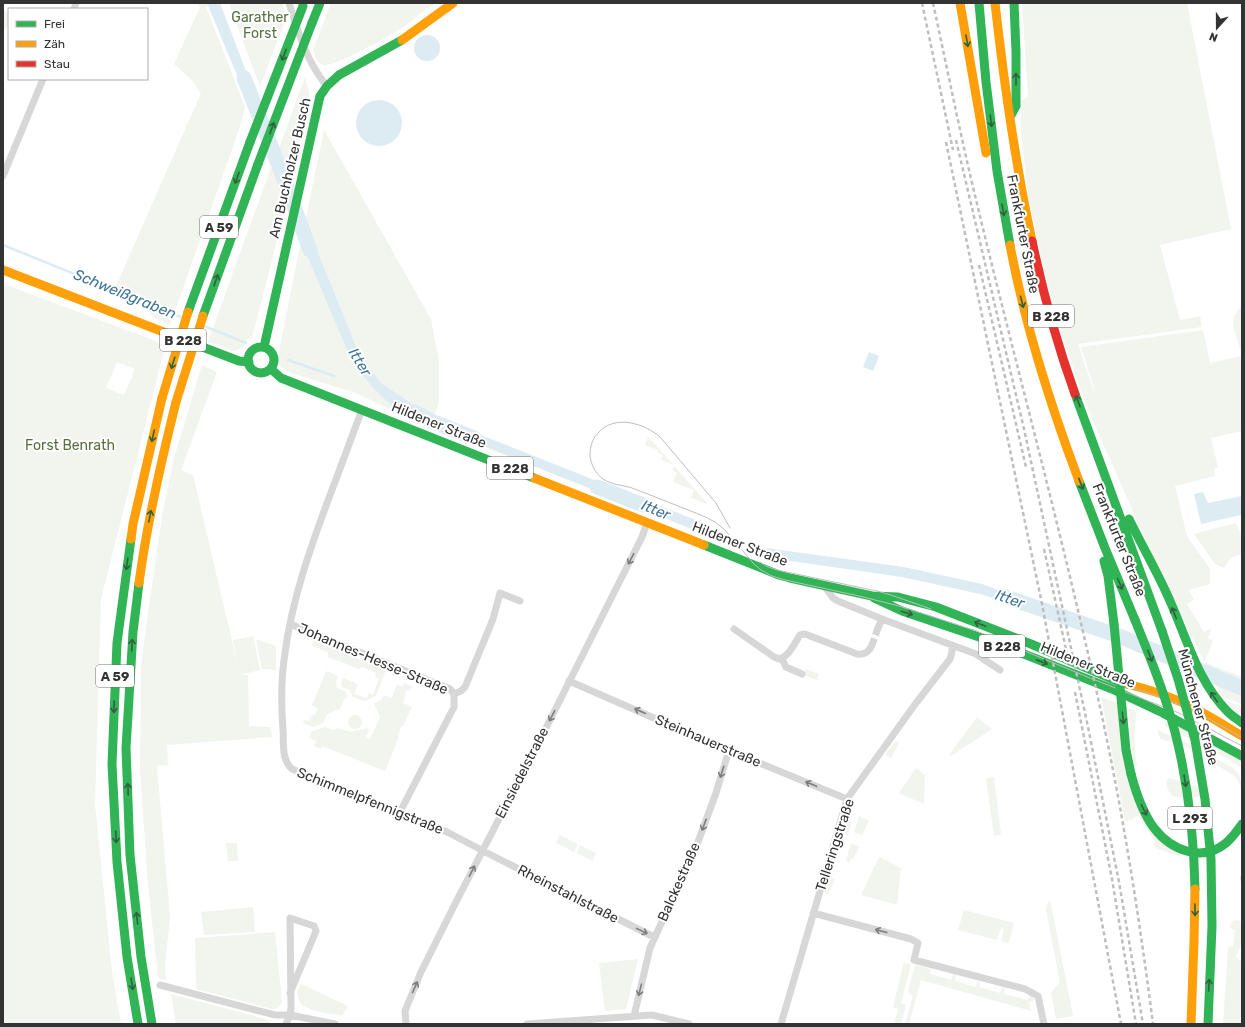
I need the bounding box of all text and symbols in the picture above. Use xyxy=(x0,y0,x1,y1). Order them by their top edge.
legend xyxy=(8,8,148,80)
north arrow xyxy=(1197,8,1237,48)
park label: Garather Forst xyxy=(231,9,289,42)
text: Frei xyxy=(44,17,65,31)
text: N xyxy=(1207,29,1220,44)
one-way arrow xyxy=(963,35,971,48)
text: Zäh xyxy=(44,37,65,51)
one-way arrow xyxy=(279,49,287,61)
text: Stau xyxy=(44,57,70,71)
one-way arrow xyxy=(1012,73,1020,86)
street label: Am Buchholzer Busch xyxy=(266,96,314,240)
one-way arrow xyxy=(987,114,995,127)
one-way arrow xyxy=(268,122,276,134)
one-way arrow xyxy=(232,172,240,184)
street label: Frankfurter Straße xyxy=(1003,173,1043,295)
one-way arrow xyxy=(1000,203,1008,216)
road number: A 59 xyxy=(200,216,238,238)
water label: Schweißgraben xyxy=(71,265,179,323)
one-way arrow xyxy=(212,274,220,286)
one-way arrow xyxy=(1019,295,1026,308)
road number: B 228 xyxy=(1028,305,1074,327)
road number: B 228 xyxy=(160,329,206,351)
water label: Itter xyxy=(344,345,376,380)
one-way arrow xyxy=(169,356,176,369)
one-way arrow xyxy=(1074,395,1082,407)
street label: Hildener Straße xyxy=(389,398,489,452)
one-way arrow xyxy=(149,429,157,442)
park label: Forst Benrath xyxy=(25,437,115,454)
road number: B 228 xyxy=(487,457,533,479)
one-way arrow xyxy=(1077,478,1085,490)
street label: Frankfurter Straße xyxy=(1089,481,1150,599)
water label: Itter xyxy=(639,496,674,524)
one-way arrow xyxy=(146,510,154,523)
street label: Hildener Straße xyxy=(690,518,790,570)
one-way arrow xyxy=(627,552,634,564)
one-way arrow xyxy=(124,557,131,570)
one-way arrow xyxy=(1117,577,1125,589)
water label: Itter xyxy=(993,586,1028,613)
one-way arrow xyxy=(1170,607,1178,619)
one-way arrow xyxy=(900,610,913,617)
street label: Johannes-Hesse-Straße xyxy=(295,620,451,698)
one-way arrow xyxy=(974,620,986,628)
road number: B 228 xyxy=(979,635,1025,657)
street label: Hildener Straße xyxy=(1038,638,1138,692)
one-way arrow xyxy=(128,639,136,652)
street label: Münchener Straße xyxy=(1174,647,1222,767)
one-way arrow xyxy=(1146,649,1154,661)
one-way arrow xyxy=(1036,659,1048,667)
road number: A 59 xyxy=(96,665,134,687)
one-way arrow xyxy=(1210,691,1218,702)
one-way arrow xyxy=(110,700,118,713)
one-way arrow xyxy=(634,707,646,715)
one-way arrow xyxy=(547,710,555,722)
street label: Steinhauerstraße xyxy=(653,711,764,771)
one-way arrow xyxy=(1119,711,1126,724)
street label: Einsiedelstraße xyxy=(492,724,552,821)
street label: Schimmelpfennigstraße xyxy=(294,764,446,838)
one-way arrow xyxy=(718,765,725,778)
one-way arrow xyxy=(1181,774,1189,787)
one-way arrow xyxy=(805,779,817,787)
one-way arrow xyxy=(124,783,132,796)
street label: Telleringstraße xyxy=(812,796,858,893)
one-way arrow xyxy=(1141,804,1148,816)
road number: L 293 xyxy=(1168,807,1212,829)
one-way arrow xyxy=(700,818,708,830)
one-way arrow xyxy=(112,830,119,843)
street label: Balckestraße xyxy=(654,840,704,924)
street label: Rheinstahlstraße xyxy=(515,861,622,927)
one-way arrow xyxy=(469,865,476,877)
one-way arrow xyxy=(1191,903,1198,916)
one-way arrow xyxy=(133,912,140,925)
one-way arrow xyxy=(875,927,888,934)
one-way arrow xyxy=(636,928,648,935)
one-way arrow xyxy=(128,977,136,990)
one-way arrow xyxy=(1206,979,1213,992)
one-way arrow xyxy=(412,982,419,994)
one-way arrow xyxy=(636,983,644,996)

